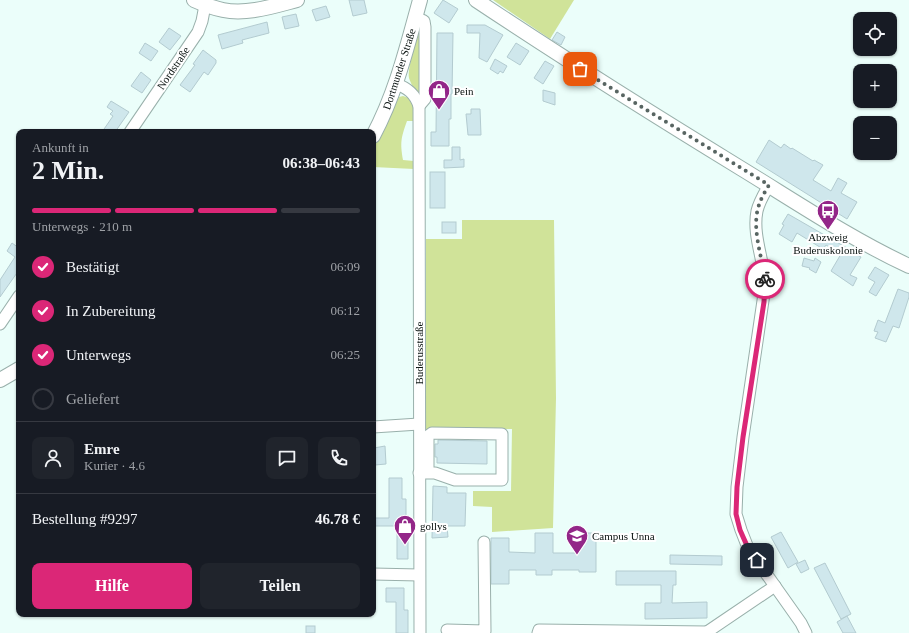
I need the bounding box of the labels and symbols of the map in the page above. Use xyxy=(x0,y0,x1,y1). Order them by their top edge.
street label: Dortmunder Straße xyxy=(380,27,418,111)
street label: Nordstraße xyxy=(154,44,192,92)
pin xyxy=(563,52,597,86)
shop icon: Pein xyxy=(426,78,452,111)
place label: Pein xyxy=(454,85,474,97)
bus stop icon: Abzweig Buderuskolonie xyxy=(815,198,841,231)
place label: Abzweig Buderuskolonie xyxy=(793,231,863,256)
courier xyxy=(745,259,785,299)
street label: Buderusstraße xyxy=(413,321,425,384)
shop icon: gollys xyxy=(392,513,418,546)
place label: gollys xyxy=(420,520,447,532)
school or university icon: Campus Unna xyxy=(564,523,590,556)
place label: Campus Unna xyxy=(592,530,655,542)
pin xyxy=(740,543,774,577)

